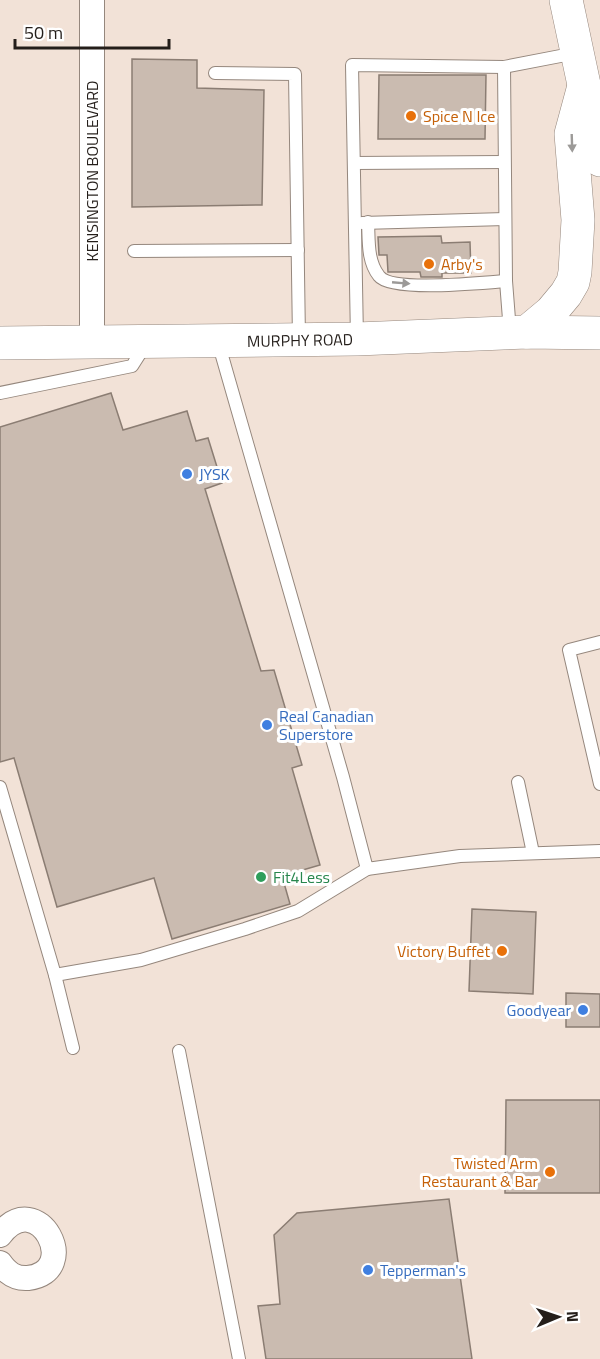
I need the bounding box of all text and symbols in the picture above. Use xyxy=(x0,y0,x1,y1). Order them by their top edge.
scale bar xyxy=(15,12,170,50)
text: 50 m xyxy=(24,19,63,46)
street label: KENSINGTON BOULEVARD xyxy=(80,81,104,261)
place label: Spice N Ice xyxy=(423,104,495,128)
marker: Spice N Ice xyxy=(404,109,418,123)
one-way arrow xyxy=(567,134,576,153)
place label: Arby's xyxy=(441,252,483,276)
marker: Arby's xyxy=(422,257,436,271)
one-way arrow xyxy=(391,278,410,288)
street label: MURPHY ROAD xyxy=(247,327,353,353)
place label: JYSK xyxy=(199,462,230,486)
marker: JYSK xyxy=(180,467,194,481)
place label: Real Canadian Superstore xyxy=(279,704,374,746)
marker: Real Canadian Superstore xyxy=(260,718,274,732)
place label: Fit4Less xyxy=(273,865,330,889)
marker: Fit4Less xyxy=(254,870,268,884)
place label: Victory Buffet xyxy=(397,939,490,963)
marker: Victory Buffet xyxy=(495,944,509,958)
place label: Goodyear xyxy=(507,998,571,1022)
marker: Goodyear xyxy=(576,1003,590,1017)
place label: Twisted Arm Restaurant & Bar xyxy=(421,1151,538,1193)
marker: Twisted Arm Restaurant & Bar xyxy=(543,1165,557,1179)
place label: Tepperman's xyxy=(380,1258,466,1282)
marker: Tepperman's xyxy=(361,1263,375,1277)
north arrow xyxy=(528,1287,588,1347)
text: N xyxy=(561,1311,585,1322)

